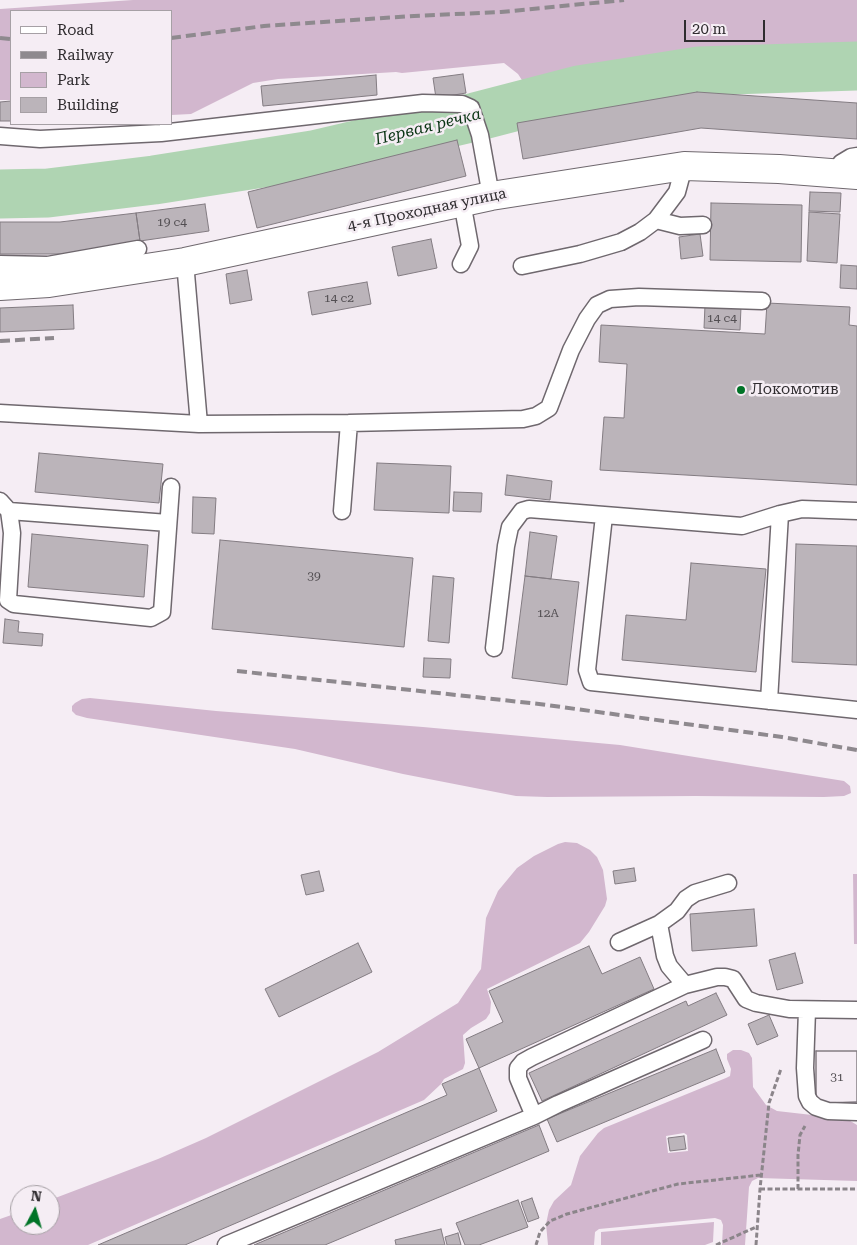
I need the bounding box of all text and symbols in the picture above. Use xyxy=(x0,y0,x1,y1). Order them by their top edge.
legend xyxy=(10,10,172,125)
scale bar xyxy=(687,10,768,42)
text: 20 m xyxy=(692,20,726,38)
text: Road xyxy=(57,21,94,39)
text: Railway xyxy=(57,46,114,64)
text: Park xyxy=(57,71,90,89)
text: Building xyxy=(57,96,118,114)
water label: Первая речка xyxy=(373,105,483,149)
street label: 4-я Проходная улица xyxy=(346,184,508,236)
house number: 19 с4 xyxy=(157,215,187,229)
house number: 14 с2 xyxy=(324,291,354,305)
house number: 14 с4 xyxy=(707,311,737,325)
place label: Локомотив xyxy=(751,381,839,399)
marker: Локомотив xyxy=(735,384,747,396)
house number: 39 xyxy=(307,569,321,583)
house number: 12А xyxy=(537,606,559,620)
house number: 31 xyxy=(830,1070,844,1084)
north arrow xyxy=(10,1185,60,1235)
text: N xyxy=(30,1188,43,1205)

